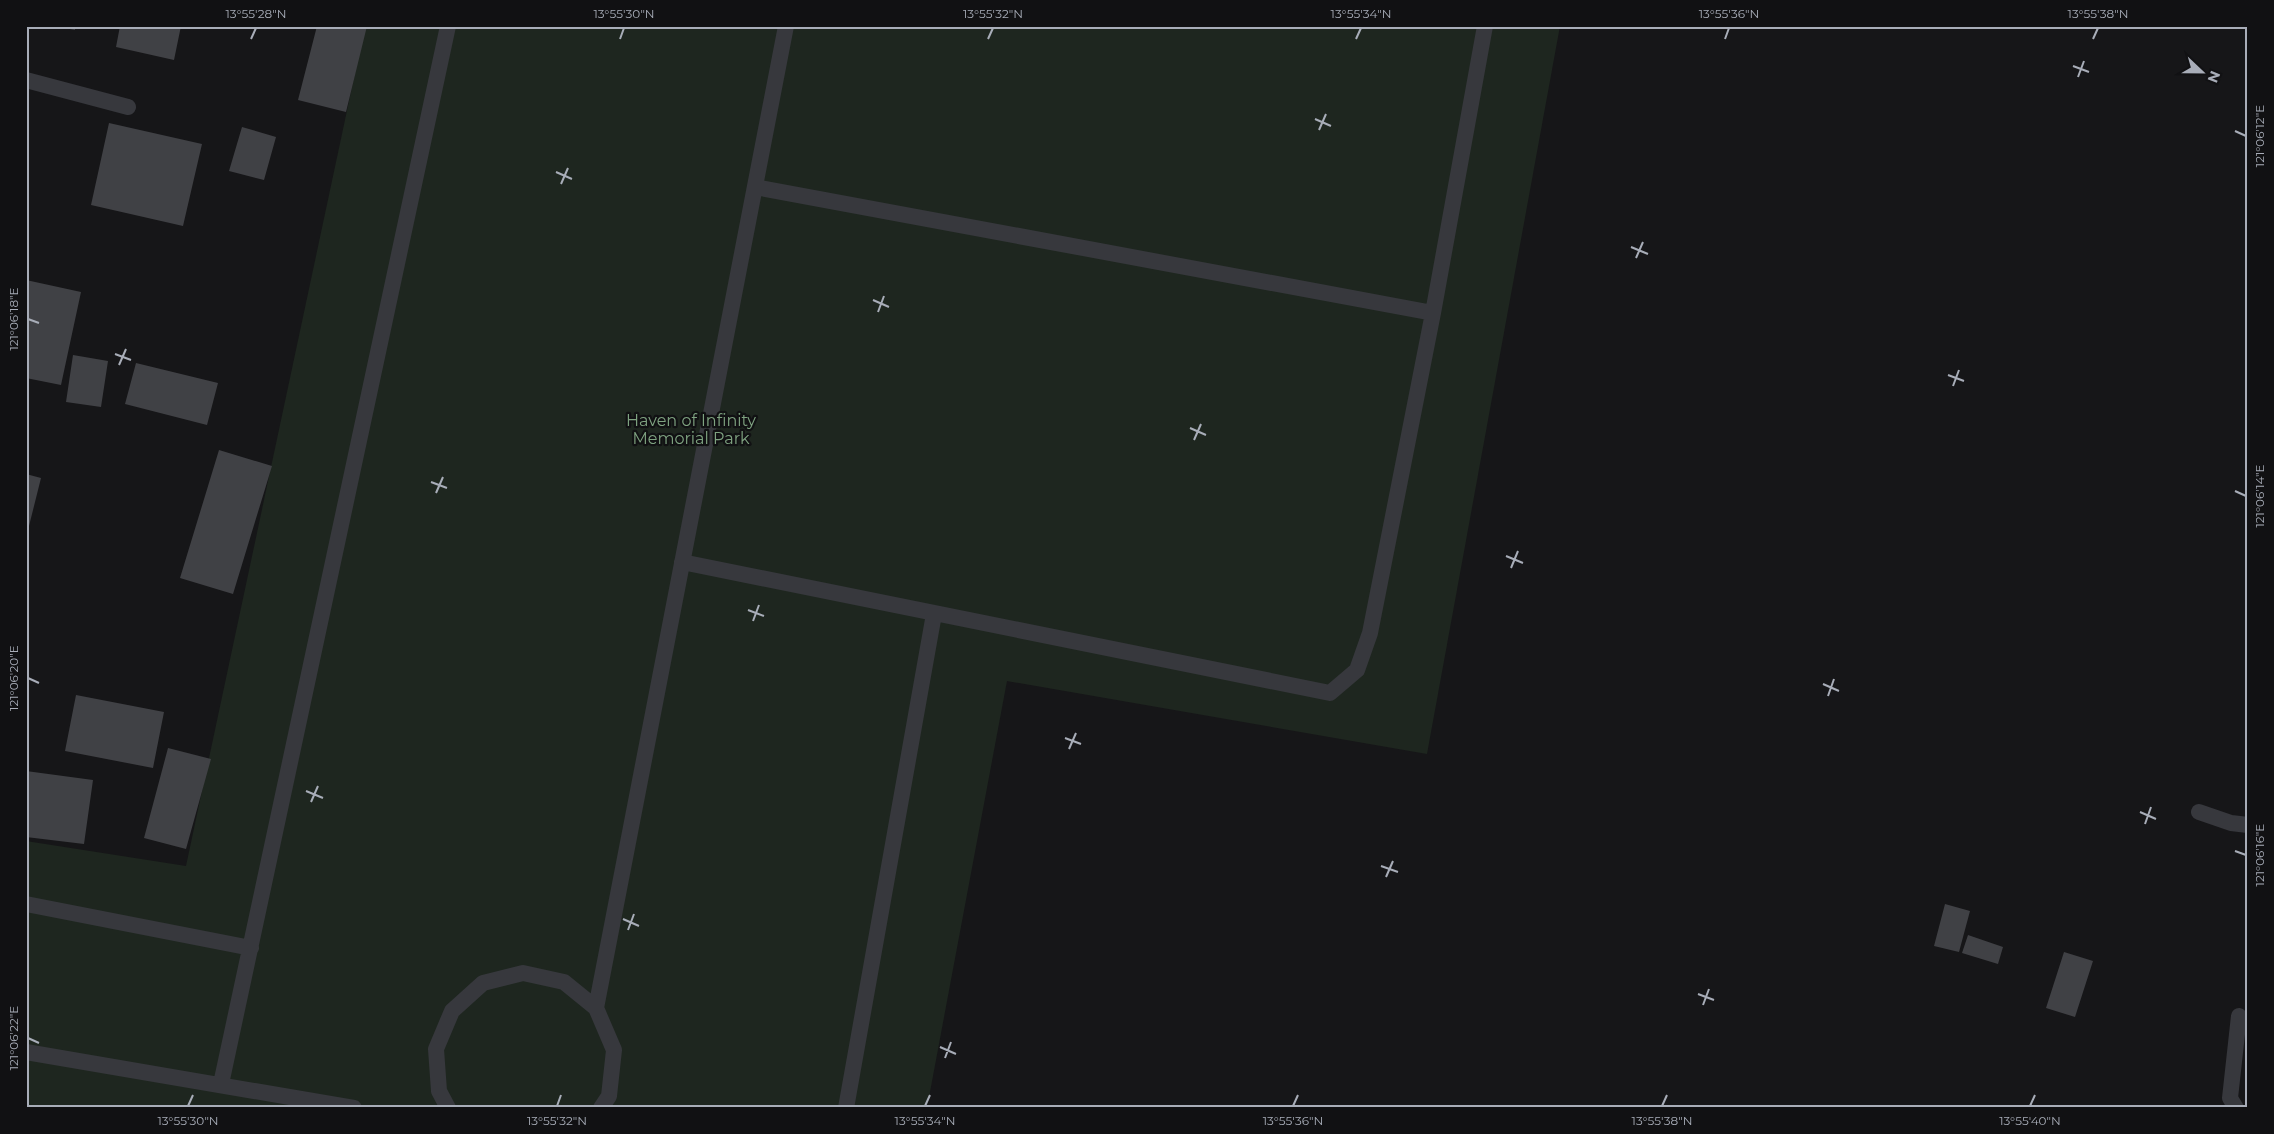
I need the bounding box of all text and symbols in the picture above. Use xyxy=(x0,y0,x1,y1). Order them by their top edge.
text: 13°55'28"N xyxy=(225,6,287,21)
text: 13°55'30"N xyxy=(593,6,655,21)
text: 13°55'32"N xyxy=(963,6,1023,21)
text: 13°55'34"N xyxy=(1331,6,1391,21)
text: 13°55'36"N xyxy=(1699,6,1759,21)
text: 13°55'38"N xyxy=(2068,6,2128,21)
north arrow xyxy=(2176,48,2226,98)
text: N xyxy=(2204,68,2225,85)
text: 121°06'12"E xyxy=(2252,105,2267,167)
text: 121°06'18"E xyxy=(6,287,21,351)
park label: Haven of Infinity Memorial Park xyxy=(626,411,756,448)
text: 121°06'14"E xyxy=(2252,464,2267,528)
text: 121°06'20"E xyxy=(6,645,21,711)
text: 121°06'16"E xyxy=(2252,824,2267,886)
text: 121°06'22"E xyxy=(6,1006,21,1070)
text: 13°55'30"N xyxy=(157,1113,219,1128)
text: 13°55'32"N xyxy=(527,1113,587,1128)
text: 13°55'34"N xyxy=(895,1113,955,1128)
text: 13°55'36"N xyxy=(1263,1113,1323,1128)
text: 13°55'38"N xyxy=(1632,1113,1692,1128)
text: 13°55'40"N xyxy=(1999,1113,2061,1128)

